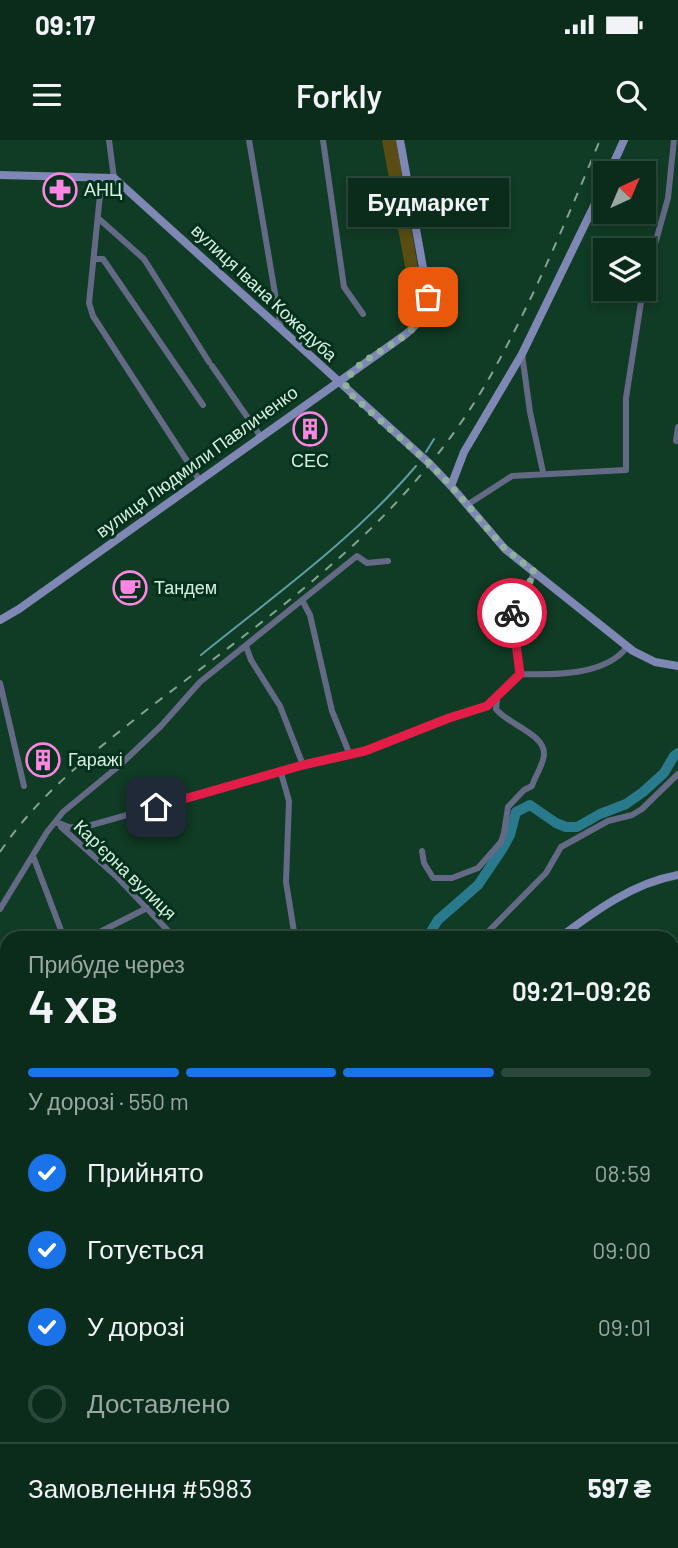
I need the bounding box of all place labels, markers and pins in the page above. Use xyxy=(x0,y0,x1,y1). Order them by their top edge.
pharmacy icon: АНЦ xyxy=(41,171,79,209)
place label: АНЦ xyxy=(84,178,122,200)
callout: Будмаркет xyxy=(348,178,508,227)
pin xyxy=(398,267,458,327)
building icon: СЕС xyxy=(291,410,329,448)
place label: СЕС xyxy=(291,449,329,471)
cafe icon: Тандем xyxy=(111,569,149,607)
place label: Тандем xyxy=(154,576,217,598)
building icon: Гаражі xyxy=(24,741,62,779)
place label: Гаражі xyxy=(68,748,123,770)
pin xyxy=(126,777,186,837)

